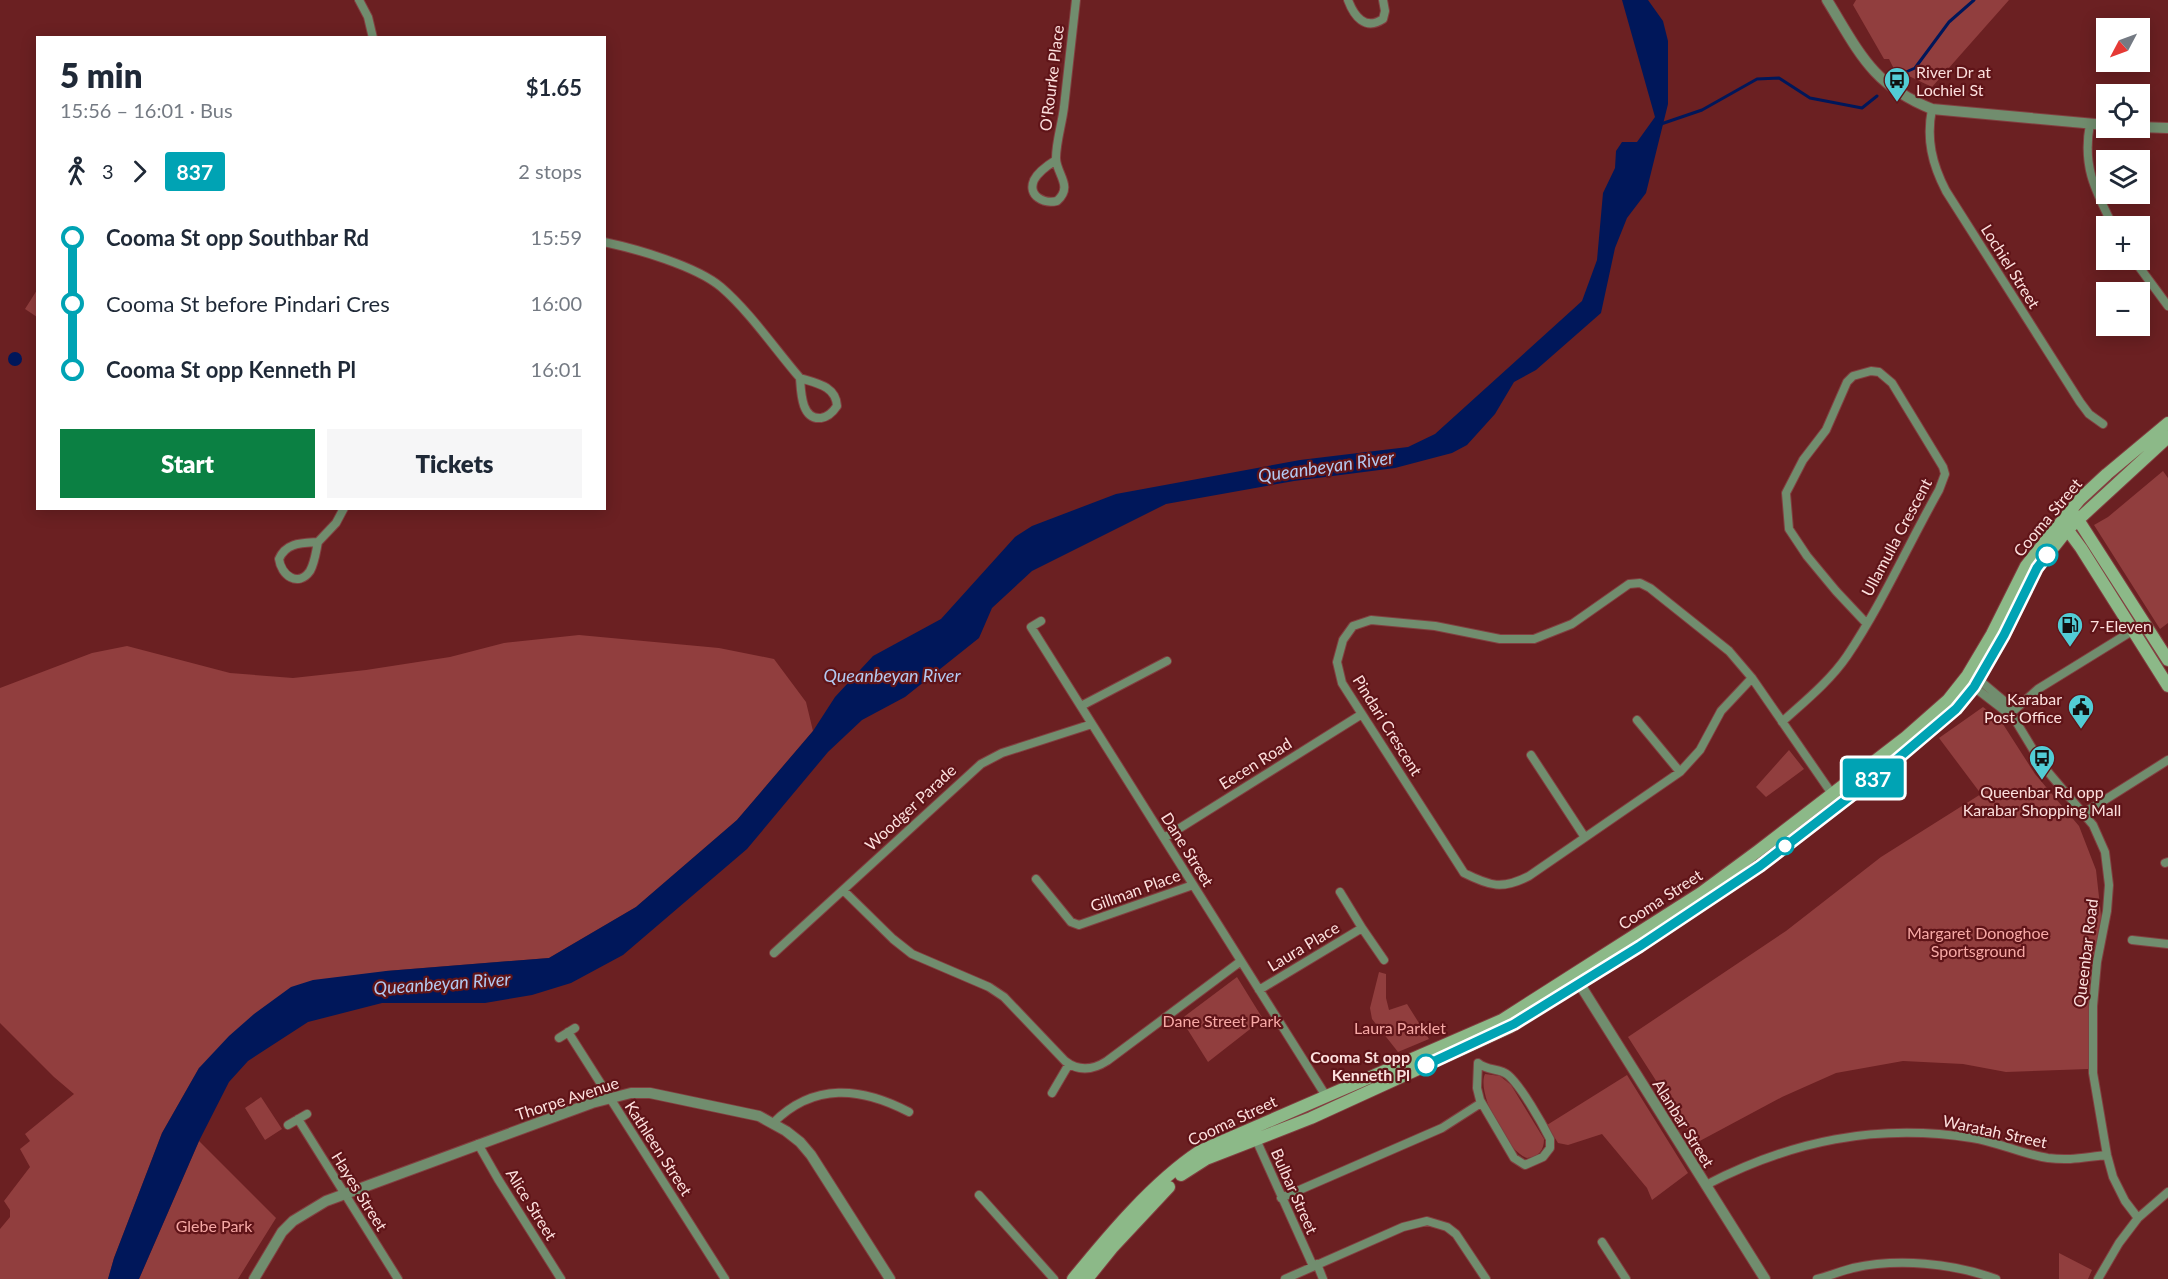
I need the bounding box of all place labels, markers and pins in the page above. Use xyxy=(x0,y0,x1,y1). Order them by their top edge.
place label: River Dr at Lochiel St xyxy=(1916,62,1991,99)
bus stop icon: River Dr at Lochiel St xyxy=(1882,65,1912,103)
unlabelled marker xyxy=(2036,544,2058,566)
fuel station icon: 7-Eleven xyxy=(2055,610,2085,648)
place label: 7-Eleven xyxy=(2090,616,2152,635)
place label: Karabar Post Office xyxy=(1984,689,2062,726)
public building icon: Karabar Post Office xyxy=(2066,692,2096,730)
bus stop icon: Queenbar Rd opp Karabar Shopping Mall xyxy=(2027,743,2057,781)
place label: Queenbar Rd opp Karabar Shopping Mall xyxy=(1963,782,2121,819)
unlabelled marker xyxy=(1776,837,1794,855)
place label: Cooma St opp Kenneth Pl xyxy=(1310,1047,1410,1084)
marker: Cooma St opp Kenneth Pl xyxy=(1415,1054,1437,1076)

